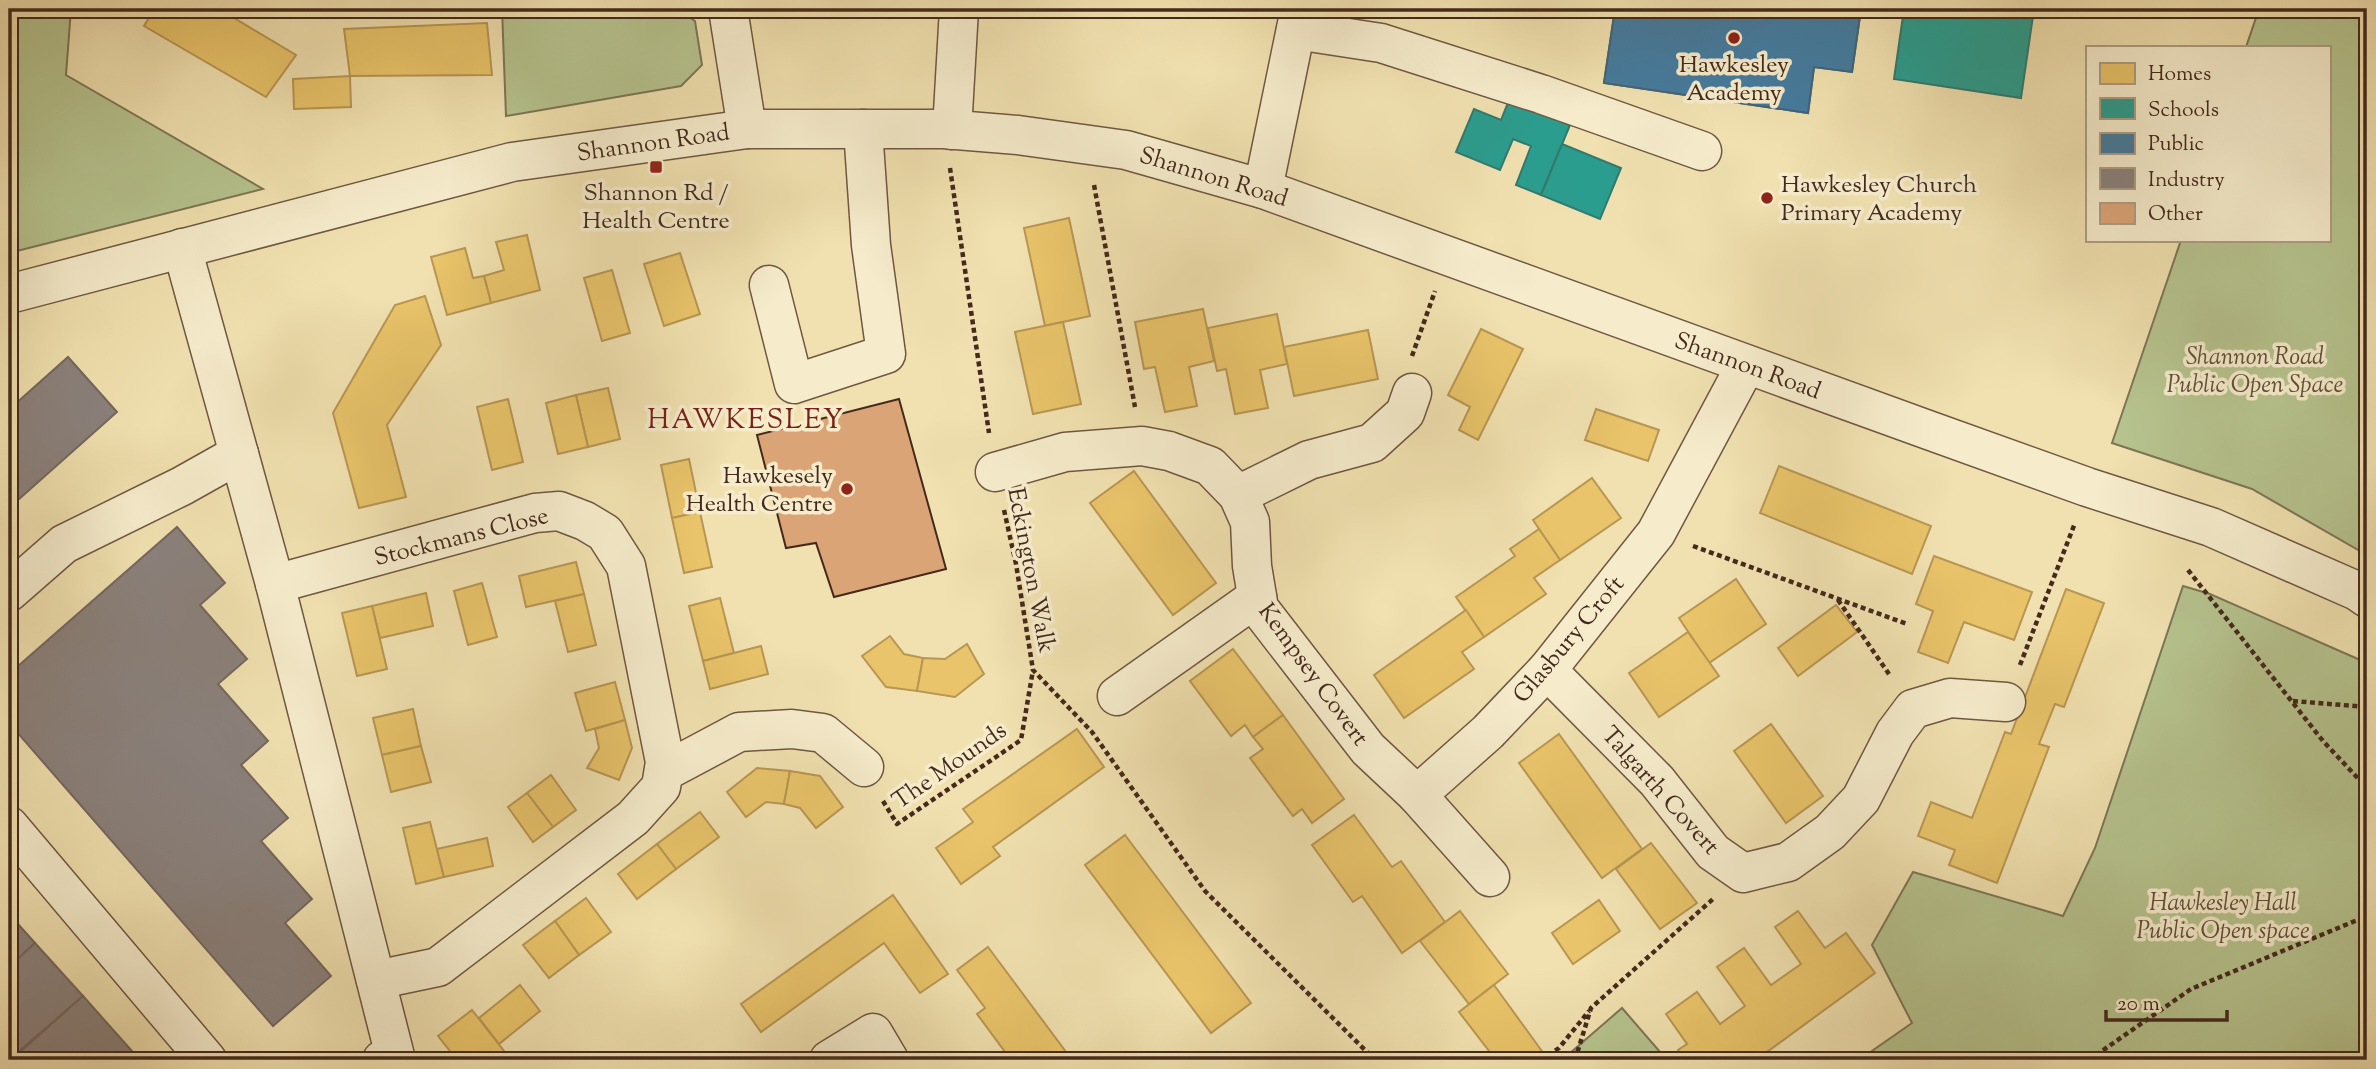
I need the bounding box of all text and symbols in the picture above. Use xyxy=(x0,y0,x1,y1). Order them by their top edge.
marker: Hawkesley Academy xyxy=(1726,30,1742,46)
legend xyxy=(2086,46,2330,242)
place label: Hawkesley Academy xyxy=(1679,49,1789,111)
text: Homes xyxy=(2148,60,2211,90)
text: Schools xyxy=(2148,96,2219,126)
street label: Shannon Road xyxy=(575,116,732,172)
text: Public xyxy=(2148,130,2204,160)
street label: Shannon Road xyxy=(1135,139,1292,217)
marker: Shannon Rd / Health Centre xyxy=(648,159,664,175)
text: Industry xyxy=(2148,166,2225,196)
place label: Hawkesley Church Primary Academy xyxy=(1781,169,1977,231)
place label: Shannon Rd / Health Centre xyxy=(582,177,730,239)
marker: Hawkesley Church Primary Academy xyxy=(1759,190,1775,206)
text: Other xyxy=(2148,200,2203,230)
street label: Shannon Road xyxy=(1669,325,1826,409)
park label: Shannon Road Public Open Space xyxy=(2167,341,2343,403)
district label: HAWKESLEY xyxy=(647,401,845,441)
place label: Hawkesely Health Centre xyxy=(686,460,833,522)
marker: Hawkesely Health Centre xyxy=(839,481,855,497)
street label: Eckington Walk xyxy=(997,485,1063,656)
street label: Stockmans Close xyxy=(371,500,552,576)
street label: Glasbury Croft xyxy=(1506,569,1633,711)
street label: Kempsey Covert xyxy=(1249,597,1376,754)
street label: The Mounds xyxy=(886,715,1014,819)
street label: Talgarth Covert xyxy=(1593,720,1727,863)
park label: Hawkesley Hall Public Open space xyxy=(2136,887,2310,949)
scale bar xyxy=(2106,978,2227,1022)
text: 20 m xyxy=(2117,990,2160,1020)

